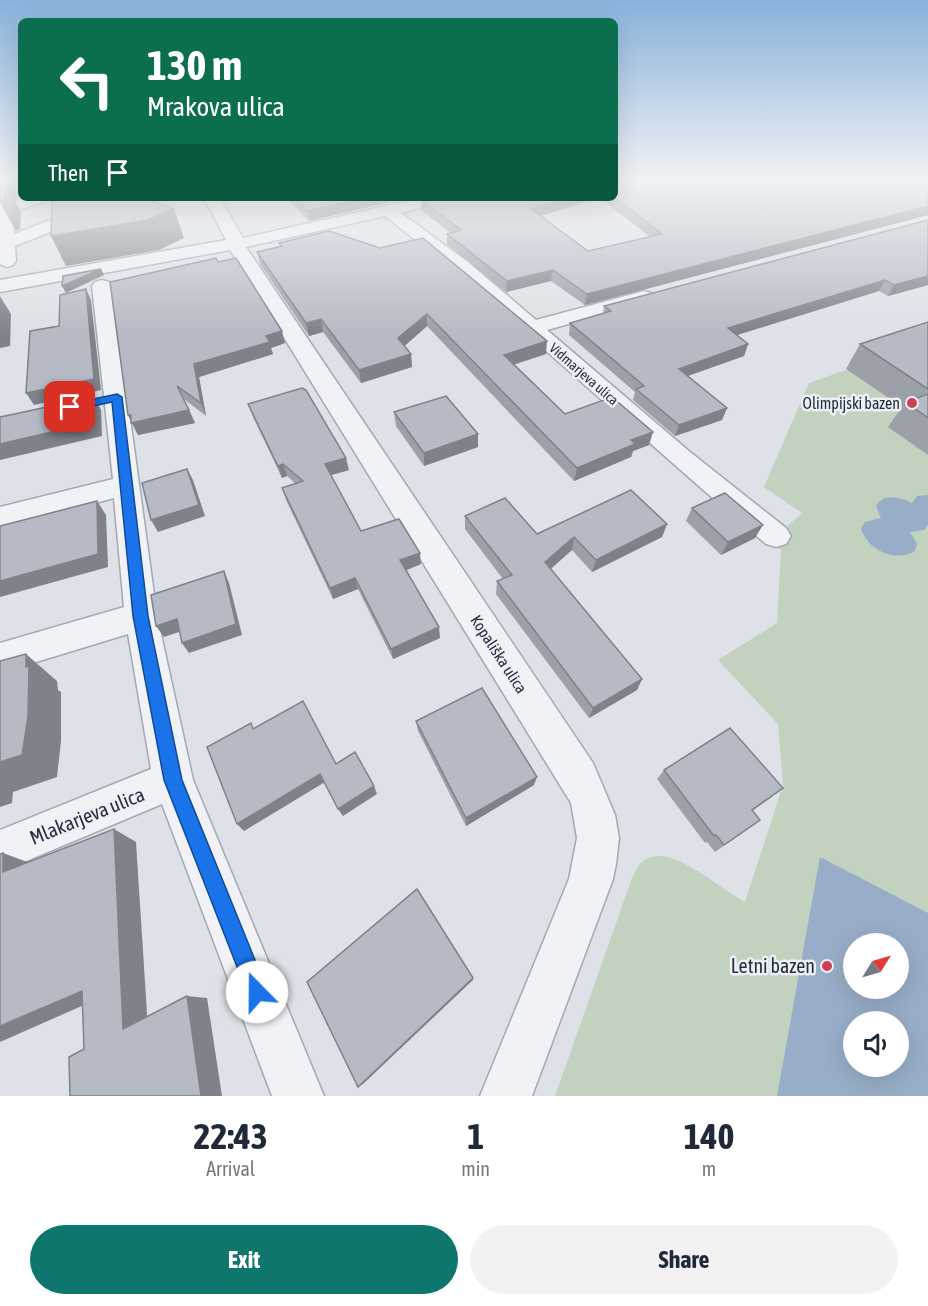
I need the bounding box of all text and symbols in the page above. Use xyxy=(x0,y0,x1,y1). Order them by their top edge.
text: 130 m xyxy=(147,41,242,89)
icon: left xyxy=(48,42,126,120)
text: Mrakova ulica xyxy=(147,91,285,122)
icon: arrive xyxy=(101,156,134,189)
text: Then xyxy=(48,160,89,186)
street label: Vidmarjeva ulica xyxy=(546,340,622,408)
pin xyxy=(44,381,95,432)
icon: arrive xyxy=(53,390,86,423)
place label: Olimpijski bazen xyxy=(803,394,900,413)
marker: Olimpijski bazen xyxy=(905,396,919,410)
street label: Kopališka ulica xyxy=(466,612,531,697)
street label: Mlakarjeva ulica xyxy=(26,782,148,849)
north arrow xyxy=(843,933,909,999)
map controls xyxy=(843,933,909,1077)
place label: Letni bazen xyxy=(731,954,815,977)
marker: Letni bazen xyxy=(820,959,834,973)
position arrow xyxy=(225,960,289,1024)
button: sound xyxy=(843,1011,909,1077)
text: 22:43 xyxy=(194,1115,268,1157)
text: 1 xyxy=(467,1115,484,1157)
text: 140 xyxy=(684,1115,734,1157)
text: Arrival xyxy=(206,1157,255,1180)
text: min xyxy=(461,1157,490,1180)
text: m xyxy=(702,1157,716,1180)
button: Exit xyxy=(30,1225,458,1294)
button: Share xyxy=(470,1225,898,1294)

